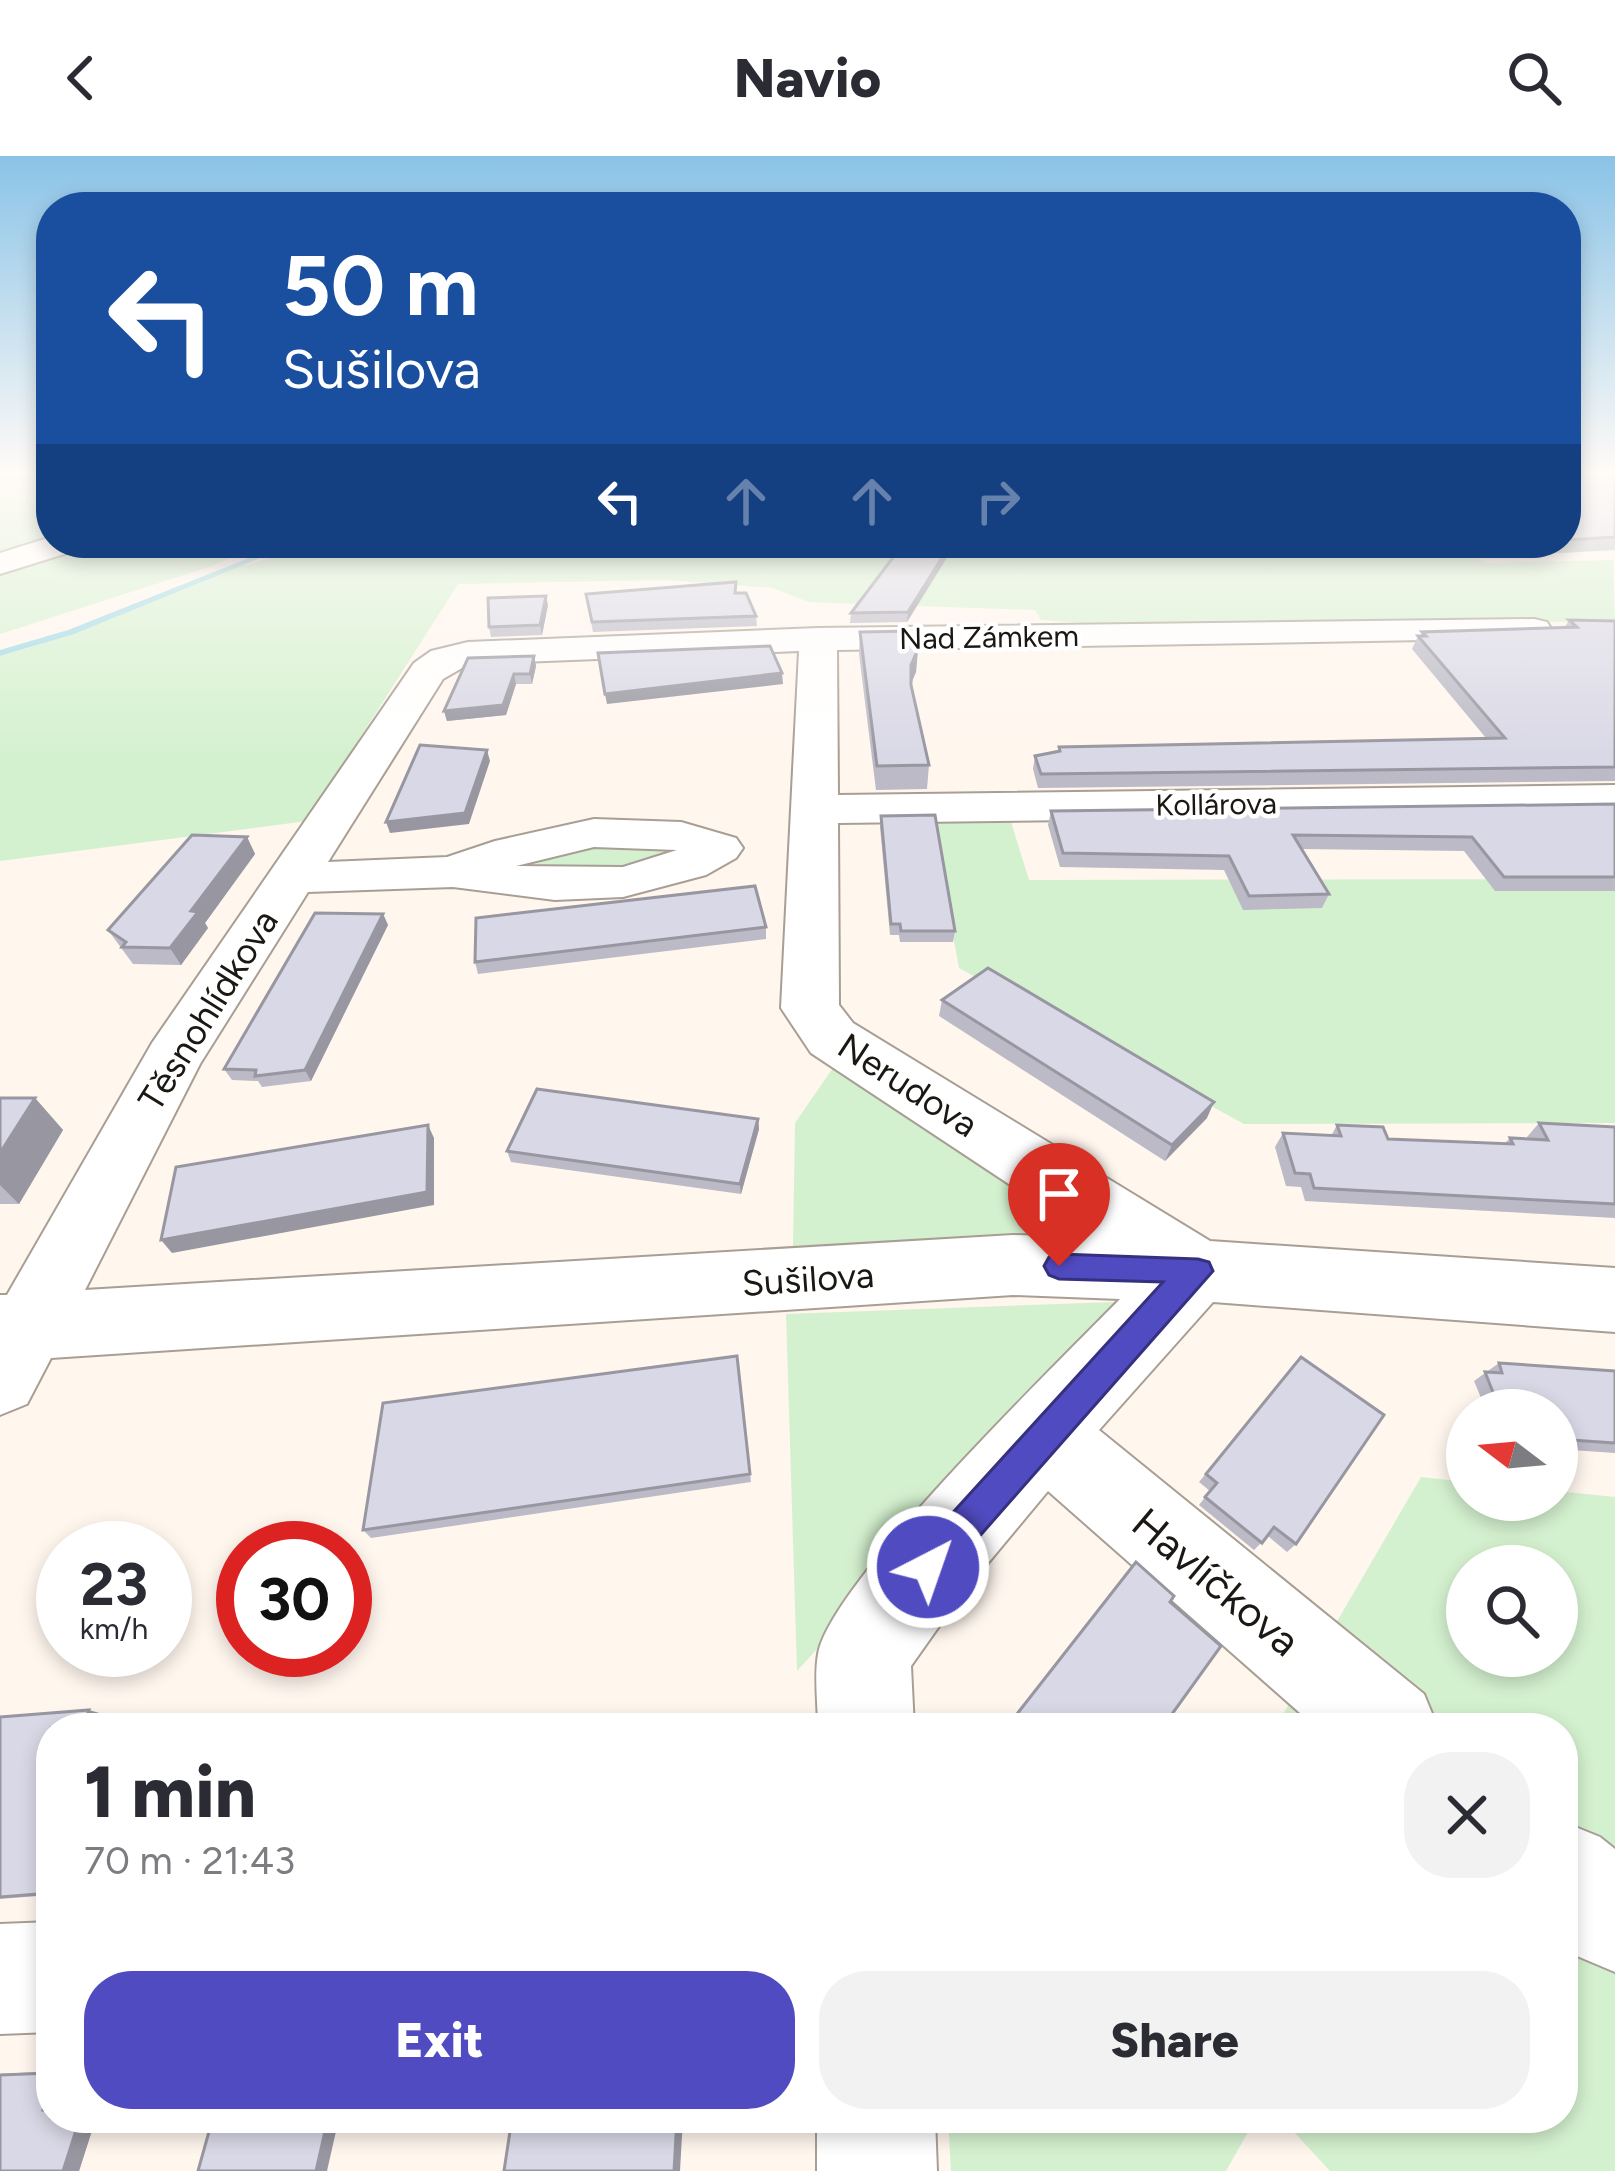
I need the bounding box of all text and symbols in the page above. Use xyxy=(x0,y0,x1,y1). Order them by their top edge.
icon: back xyxy=(48,45,114,111)
icon: search xyxy=(1501,45,1567,111)
text: Navio xyxy=(734,46,881,111)
text: 50 m xyxy=(282,235,478,336)
icon: left xyxy=(84,240,240,396)
text: Sušilova xyxy=(282,337,481,402)
icon: left xyxy=(587,468,653,534)
icon: ahead xyxy=(713,468,779,534)
icon: ahead xyxy=(839,468,905,534)
icon: right xyxy=(965,468,1031,534)
street label: Nad Zámkem xyxy=(899,617,1079,657)
street label: Kollárova xyxy=(1155,784,1277,824)
street label: Těsnohlídkova xyxy=(129,902,287,1118)
street label: Nerudova xyxy=(830,1024,986,1146)
pin xyxy=(1008,1143,1110,1266)
icon: arrive xyxy=(1026,1161,1092,1227)
street label: Sušilova xyxy=(740,1253,876,1305)
north arrow xyxy=(1446,1389,1578,1521)
map controls xyxy=(1446,1389,1578,1677)
street label: Havlíčkova xyxy=(1122,1497,1310,1667)
position arrow xyxy=(865,1504,991,1630)
speed limit sign: 30 xyxy=(216,1521,372,1677)
button: search xyxy=(1446,1545,1578,1677)
text: 23 xyxy=(80,1548,148,1620)
text: km/h xyxy=(80,1610,148,1647)
text: 1 min xyxy=(84,1749,256,1835)
button: close xyxy=(1404,1752,1530,1878)
text: 70 m · 21:43 xyxy=(84,1837,295,1884)
button: Exit xyxy=(84,1971,795,2109)
button: Share xyxy=(819,1971,1530,2109)

